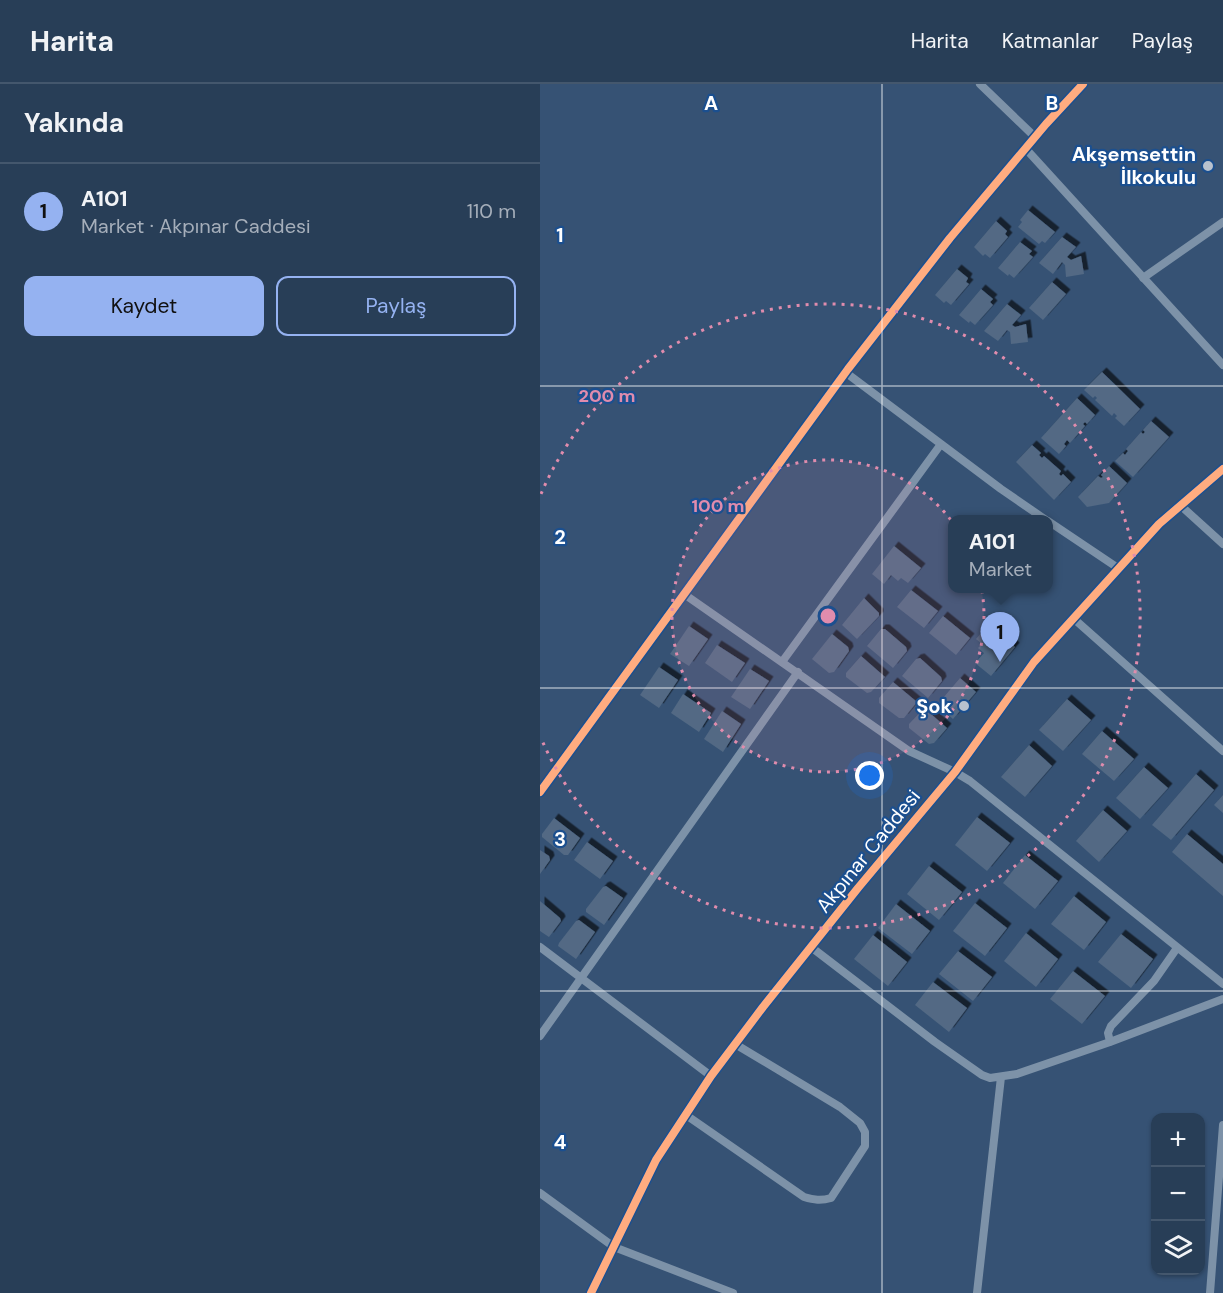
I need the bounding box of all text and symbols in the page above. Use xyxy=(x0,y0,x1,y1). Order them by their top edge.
text: Harita xyxy=(30,23,114,60)
text: Harita xyxy=(911,27,969,55)
text: Katmanlar xyxy=(1002,27,1099,55)
text: Paylaş xyxy=(1132,27,1193,55)
text: A xyxy=(704,90,718,116)
text: B xyxy=(1046,90,1058,116)
text: Yakında xyxy=(24,106,124,140)
place label: Akşemsettin İlkokulu xyxy=(1072,141,1196,190)
marker: Akşemsettin İlkokulu xyxy=(1201,159,1215,173)
text: A101 xyxy=(81,184,127,213)
text: 1 xyxy=(40,198,47,224)
text: 110 m xyxy=(467,198,516,224)
text: Market · Akpınar Caddesi xyxy=(81,213,311,239)
text: 1 xyxy=(556,222,564,248)
button: Kaydet xyxy=(24,276,264,336)
button: Paylaş xyxy=(276,276,516,336)
text: 200 m xyxy=(579,384,635,408)
text: 100 m xyxy=(691,494,745,518)
popup xyxy=(948,515,1053,593)
text: 2 xyxy=(554,524,566,550)
text: A101 xyxy=(969,527,1015,556)
text: Market xyxy=(969,556,1032,582)
centre of rings xyxy=(818,606,838,626)
pin: 1 xyxy=(980,612,1020,662)
place label: Şok xyxy=(916,693,952,719)
marker: Şok xyxy=(957,699,971,713)
your location xyxy=(855,761,884,790)
street label: Akpınar Caddesi xyxy=(810,784,926,918)
text: 3 xyxy=(554,826,566,852)
map controls xyxy=(1151,1113,1205,1275)
button: + xyxy=(1151,1113,1205,1167)
text: 4 xyxy=(554,1129,567,1155)
button: − xyxy=(1151,1167,1205,1221)
button: layers xyxy=(1151,1221,1205,1275)

